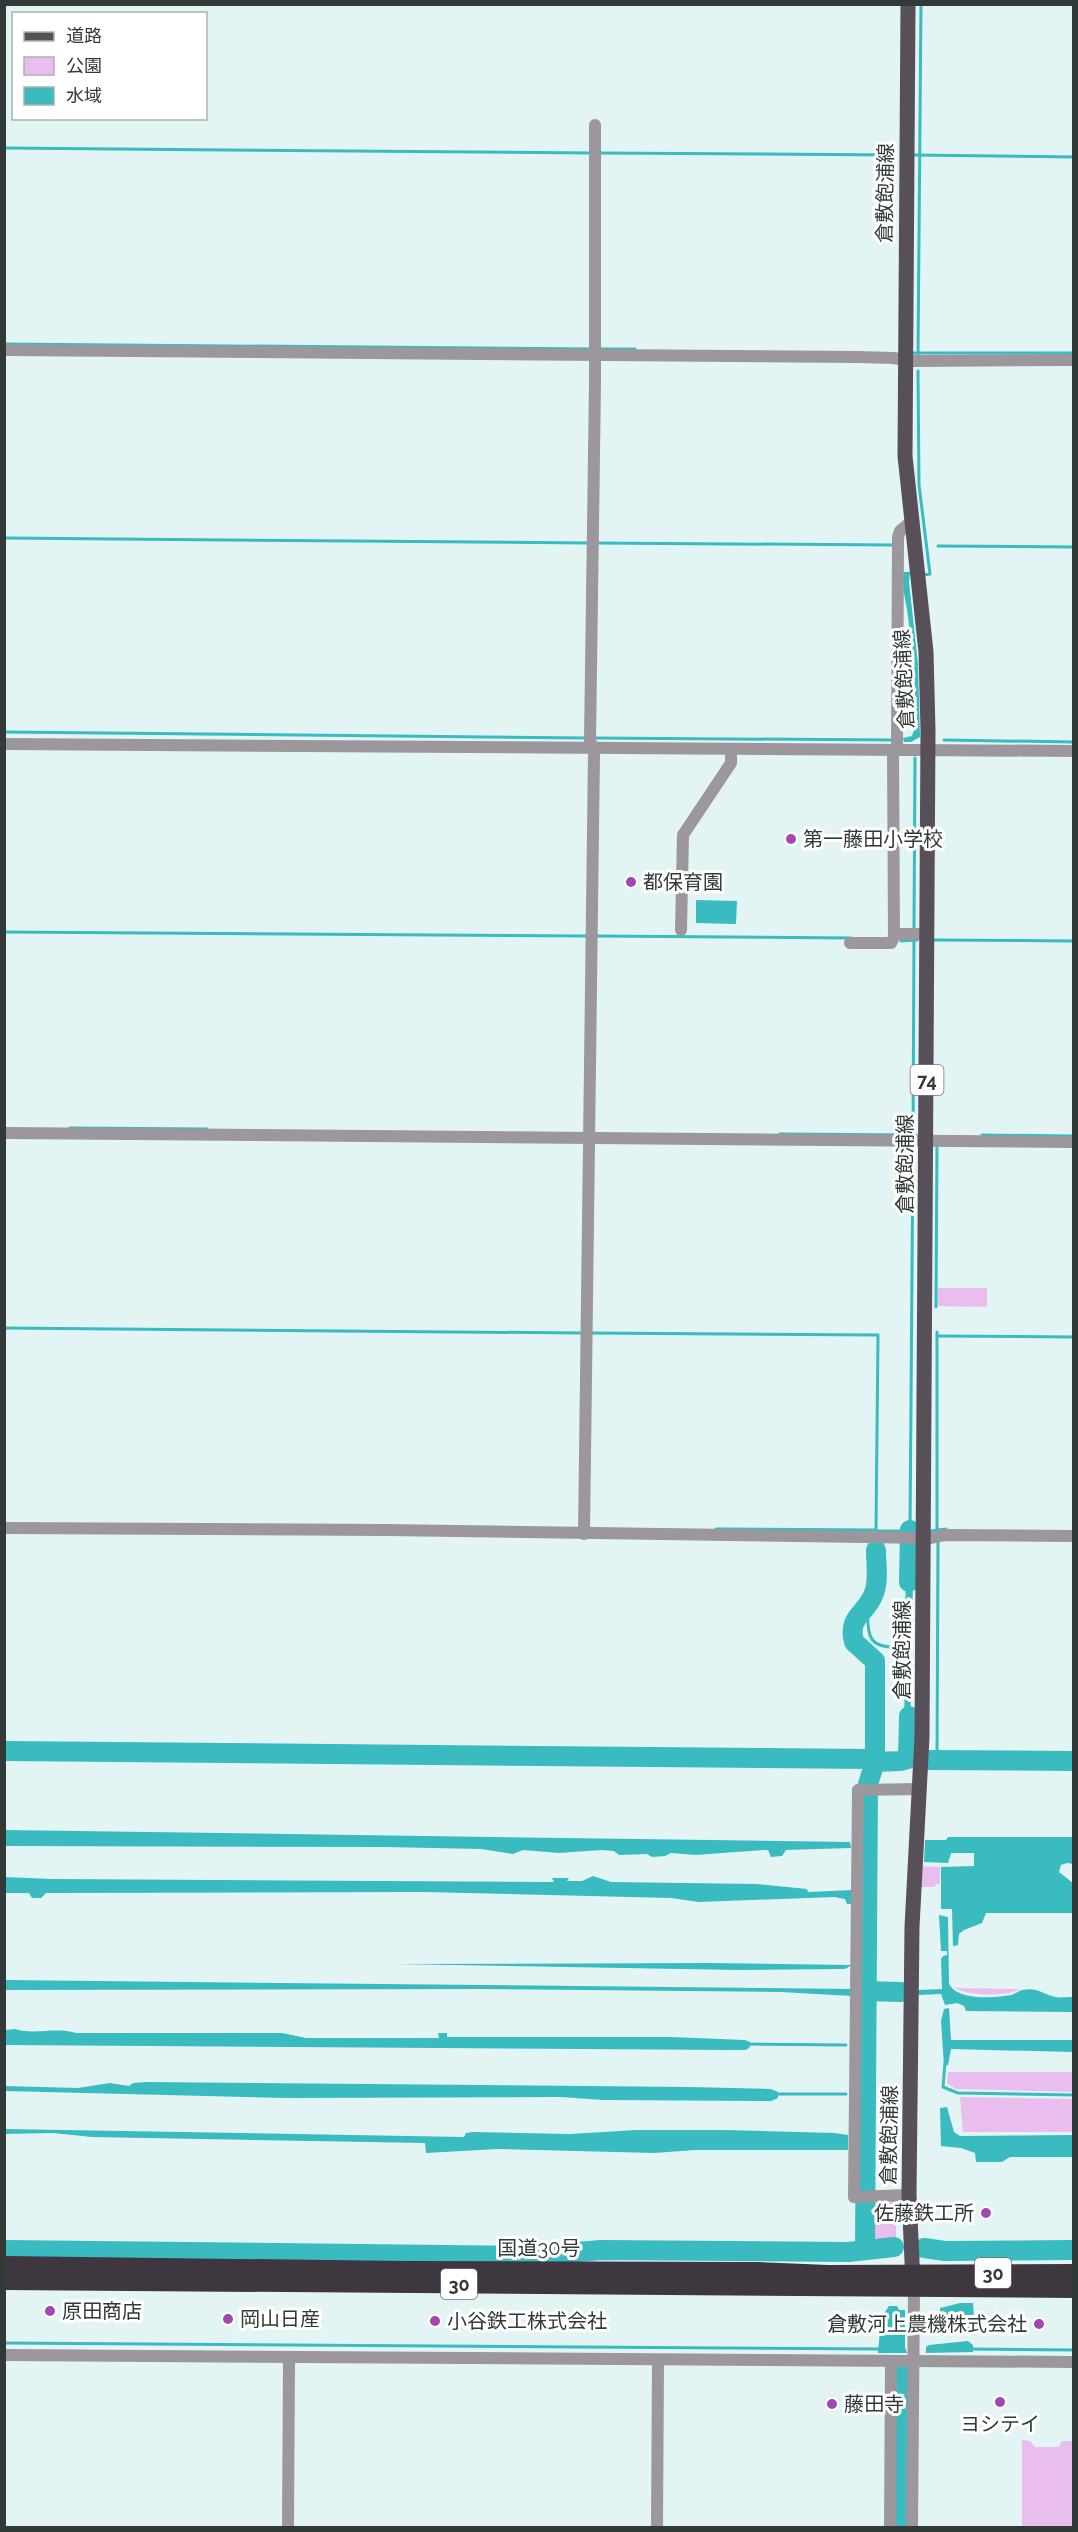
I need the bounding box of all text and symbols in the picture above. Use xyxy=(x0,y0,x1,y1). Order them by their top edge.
legend xyxy=(12,12,207,120)
text: 道路 xyxy=(66,25,102,46)
text: 公園 xyxy=(66,55,102,76)
text: 水域 xyxy=(66,85,102,106)
street label: 倉敷飽浦線 xyxy=(872,143,898,243)
street label: 倉敷飽浦線 xyxy=(889,628,919,730)
place label: 第一藤田小学校 xyxy=(803,827,943,851)
marker: 第一藤田小学校 xyxy=(784,832,798,846)
place label: 都保育園 xyxy=(643,870,723,894)
marker: 都保育園 xyxy=(624,875,638,889)
road number: 74 xyxy=(910,1065,944,1095)
street label: 倉敷飽浦線 xyxy=(893,1114,917,1214)
street label: 倉敷飽浦線 xyxy=(890,1600,914,1700)
street label: 倉敷飽浦線 xyxy=(876,2085,902,2185)
place label: 佐藤鉄工所 xyxy=(874,2201,974,2225)
marker: 佐藤鉄工所 xyxy=(979,2206,993,2220)
street label: 国道30号 xyxy=(498,2236,580,2260)
road number: 30 xyxy=(975,2258,1011,2288)
road number: 30 xyxy=(441,2269,477,2299)
place label: 原田商店 xyxy=(62,2299,142,2323)
marker: 原田商店 xyxy=(43,2304,57,2318)
place label: 岡山日産 xyxy=(240,2307,320,2331)
place label: 小谷鉄工株式会社 xyxy=(447,2309,607,2333)
marker: 岡山日産 xyxy=(221,2312,235,2326)
place label: 倉敷河上農機株式会社 xyxy=(827,2312,1027,2336)
marker: 小谷鉄工株式会社 xyxy=(428,2314,442,2328)
marker: 倉敷河上農機株式会社 xyxy=(1032,2317,1046,2331)
place label: 藤田寺 xyxy=(844,2392,904,2416)
marker: ヨシテイ xyxy=(993,2395,1007,2409)
marker: 藤田寺 xyxy=(825,2397,839,2411)
place label: ヨシテイ xyxy=(960,2412,1040,2436)

